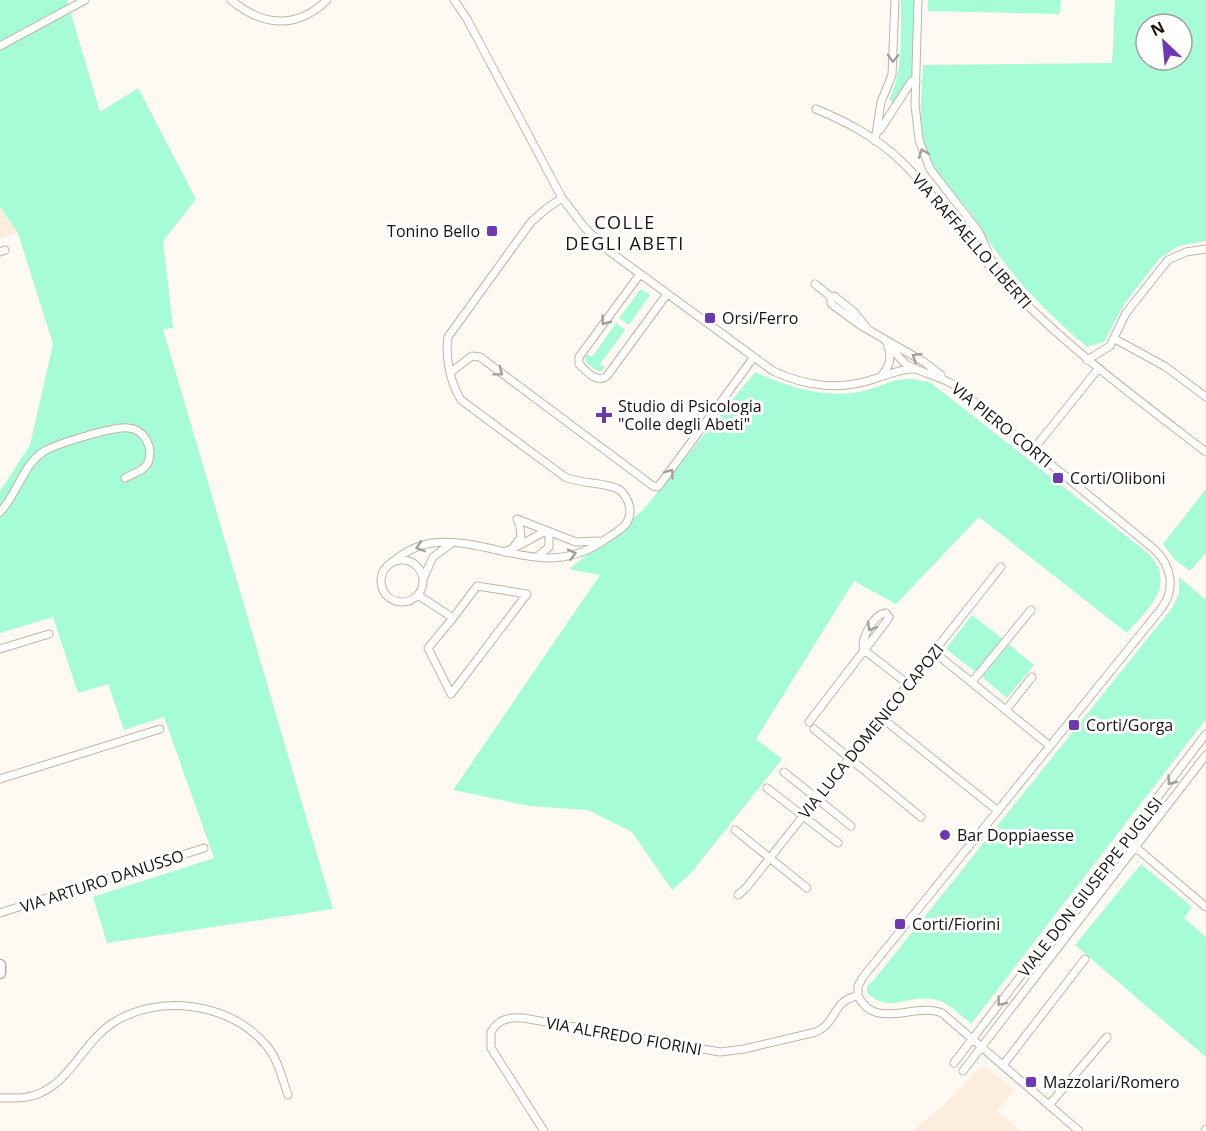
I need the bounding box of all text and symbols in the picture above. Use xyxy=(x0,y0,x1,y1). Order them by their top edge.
north arrow xyxy=(1134,12,1194,72)
text: N xyxy=(1147,16,1168,41)
one-way arrow xyxy=(887,54,900,63)
one-way arrow xyxy=(918,148,931,159)
street label: VIA RAFFAELLO LIBERTI xyxy=(907,169,1037,313)
district label: COLLE DEGLI ABETI xyxy=(565,210,685,255)
place label: Tonino Bello xyxy=(387,220,480,242)
marker: Tonino Bello xyxy=(485,224,499,238)
place label: Orsi/Ferro xyxy=(722,307,798,329)
marker: Orsi/Ferro xyxy=(703,311,717,325)
one-way arrow xyxy=(601,315,612,326)
one-way arrow xyxy=(912,352,922,364)
one-way arrow xyxy=(492,365,503,376)
street label: VIA PIERO CORTI xyxy=(947,378,1057,472)
place label: Studio di Psicologia "Colle degli Abeti" xyxy=(618,395,762,435)
marker: Studio di Psicologia "Colle degli Abeti" xyxy=(595,406,613,424)
place label: Corti/Oliboni xyxy=(1070,467,1166,489)
one-way arrow xyxy=(663,468,674,479)
marker: Corti/Oliboni xyxy=(1051,471,1065,485)
one-way arrow xyxy=(415,540,426,552)
one-way arrow xyxy=(567,549,577,562)
one-way arrow xyxy=(867,621,879,631)
street label: VIA LUCA DOMENICO CAPOZI xyxy=(794,639,948,823)
place label: Corti/Gorga xyxy=(1086,714,1173,736)
marker: Corti/Gorga xyxy=(1067,718,1081,732)
one-way arrow xyxy=(1167,775,1178,786)
street label: VIALE DON GIUSEPPE PUGLISI xyxy=(1013,793,1167,981)
place label: Bar Doppiaesse xyxy=(957,824,1074,846)
marker: Bar Doppiaesse xyxy=(938,828,952,842)
street label: VIA ARTURO DANUSSO xyxy=(17,844,187,918)
place label: Corti/Fiorini xyxy=(912,913,1000,935)
marker: Corti/Fiorini xyxy=(893,917,907,931)
one-way arrow xyxy=(997,996,1008,1007)
street label: VIA ALFREDO FIORINI xyxy=(544,1011,704,1061)
place label: Mazzolari/Romero xyxy=(1043,1071,1180,1093)
marker: Mazzolari/Romero xyxy=(1024,1075,1038,1089)

